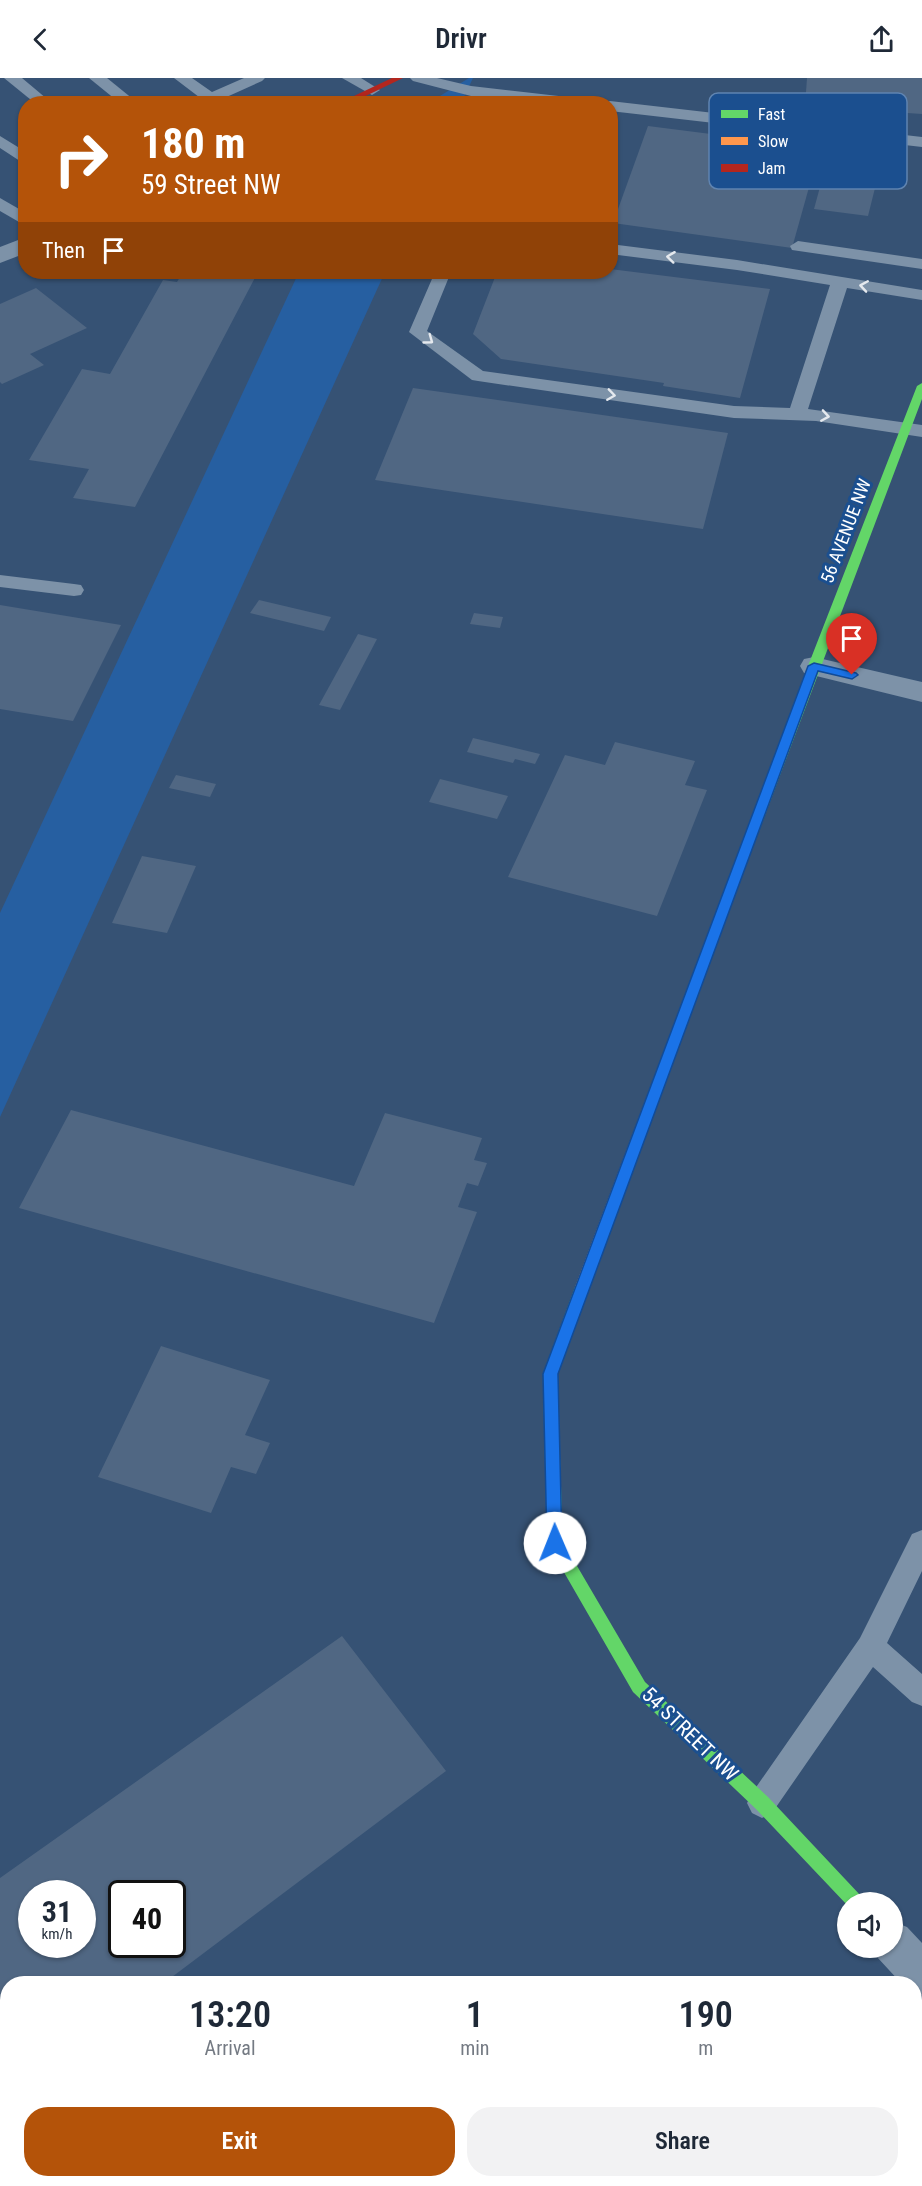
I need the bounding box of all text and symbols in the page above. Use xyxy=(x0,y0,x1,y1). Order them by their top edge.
icon: back xyxy=(24,23,57,56)
text: Drivr xyxy=(435,23,487,55)
icon: share xyxy=(865,23,898,56)
legend xyxy=(709,93,907,189)
text: Fast xyxy=(758,105,785,124)
text: 180 m xyxy=(141,119,246,168)
icon: right xyxy=(42,120,120,198)
text: Slow xyxy=(758,132,788,151)
text: Jam xyxy=(758,159,785,178)
text: 59 Street NW xyxy=(141,169,281,201)
icon: arrive xyxy=(97,234,130,267)
text: Then xyxy=(42,238,85,263)
one-way arrow xyxy=(667,251,676,263)
one-way arrow xyxy=(860,280,869,292)
one-way arrow xyxy=(422,333,433,344)
one-way arrow xyxy=(606,388,615,400)
one-way arrow xyxy=(821,410,830,422)
street label: 56 AVENUE NW xyxy=(816,476,875,586)
pin xyxy=(826,613,877,675)
icon: arrive xyxy=(835,622,868,655)
position arrow xyxy=(523,1511,587,1575)
street label: 54 STREET NW xyxy=(637,1682,743,1786)
speed limit sign: 40 xyxy=(108,1880,186,1958)
map controls xyxy=(837,1892,903,1958)
button: sound xyxy=(837,1892,903,1958)
text: 31 xyxy=(42,1894,72,1929)
text: km/h xyxy=(42,1925,72,1943)
text: 13:20 xyxy=(189,1994,271,2036)
text: 1 xyxy=(466,1994,484,2036)
text: 190 xyxy=(679,1994,733,2036)
text: Arrival xyxy=(205,2036,256,2060)
text: min xyxy=(460,2036,489,2060)
text: m xyxy=(698,2036,713,2060)
button: Exit xyxy=(24,2107,455,2176)
button: Share xyxy=(467,2107,898,2176)

